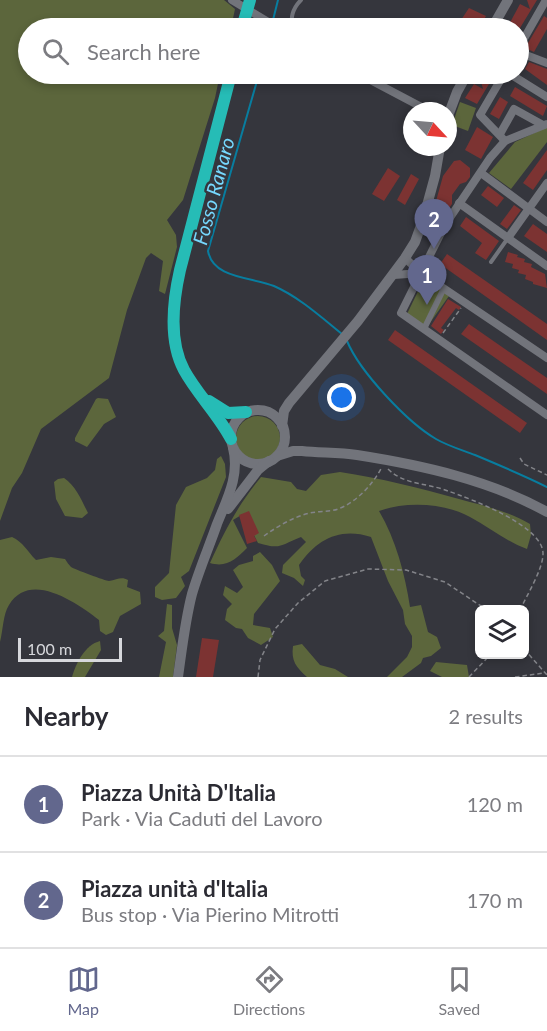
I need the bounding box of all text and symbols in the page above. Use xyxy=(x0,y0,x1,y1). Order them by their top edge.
search box xyxy=(18,18,529,84)
icon: search xyxy=(39,35,72,68)
text: Search here xyxy=(87,38,200,65)
north arrow xyxy=(403,102,457,156)
water label: Fosso Ranaro xyxy=(187,135,239,247)
pin: 2 xyxy=(414,200,454,249)
pin: 1 xyxy=(408,256,446,305)
your location xyxy=(327,383,356,412)
map controls xyxy=(475,605,529,659)
button: layers xyxy=(475,605,529,659)
scale bar xyxy=(18,635,122,662)
text: 100 m xyxy=(27,639,72,658)
text: Nearby xyxy=(24,700,109,732)
text: 2 results xyxy=(448,704,523,728)
text: Piazza Unità D'Italia xyxy=(81,779,276,806)
text: 1 xyxy=(38,792,49,816)
text: 120 m xyxy=(467,792,523,816)
text: Park · Via Caduti del Lavoro xyxy=(81,806,322,830)
text: Piazza unità d'Italia xyxy=(81,875,268,902)
text: 2 xyxy=(38,888,49,912)
text: 170 m xyxy=(467,888,523,912)
text: Bus stop · Via Pierino Mitrotti xyxy=(81,902,339,926)
tab: Map xyxy=(67,963,100,1018)
tab: Directions xyxy=(233,963,305,1018)
tab: Saved xyxy=(439,963,480,1018)

